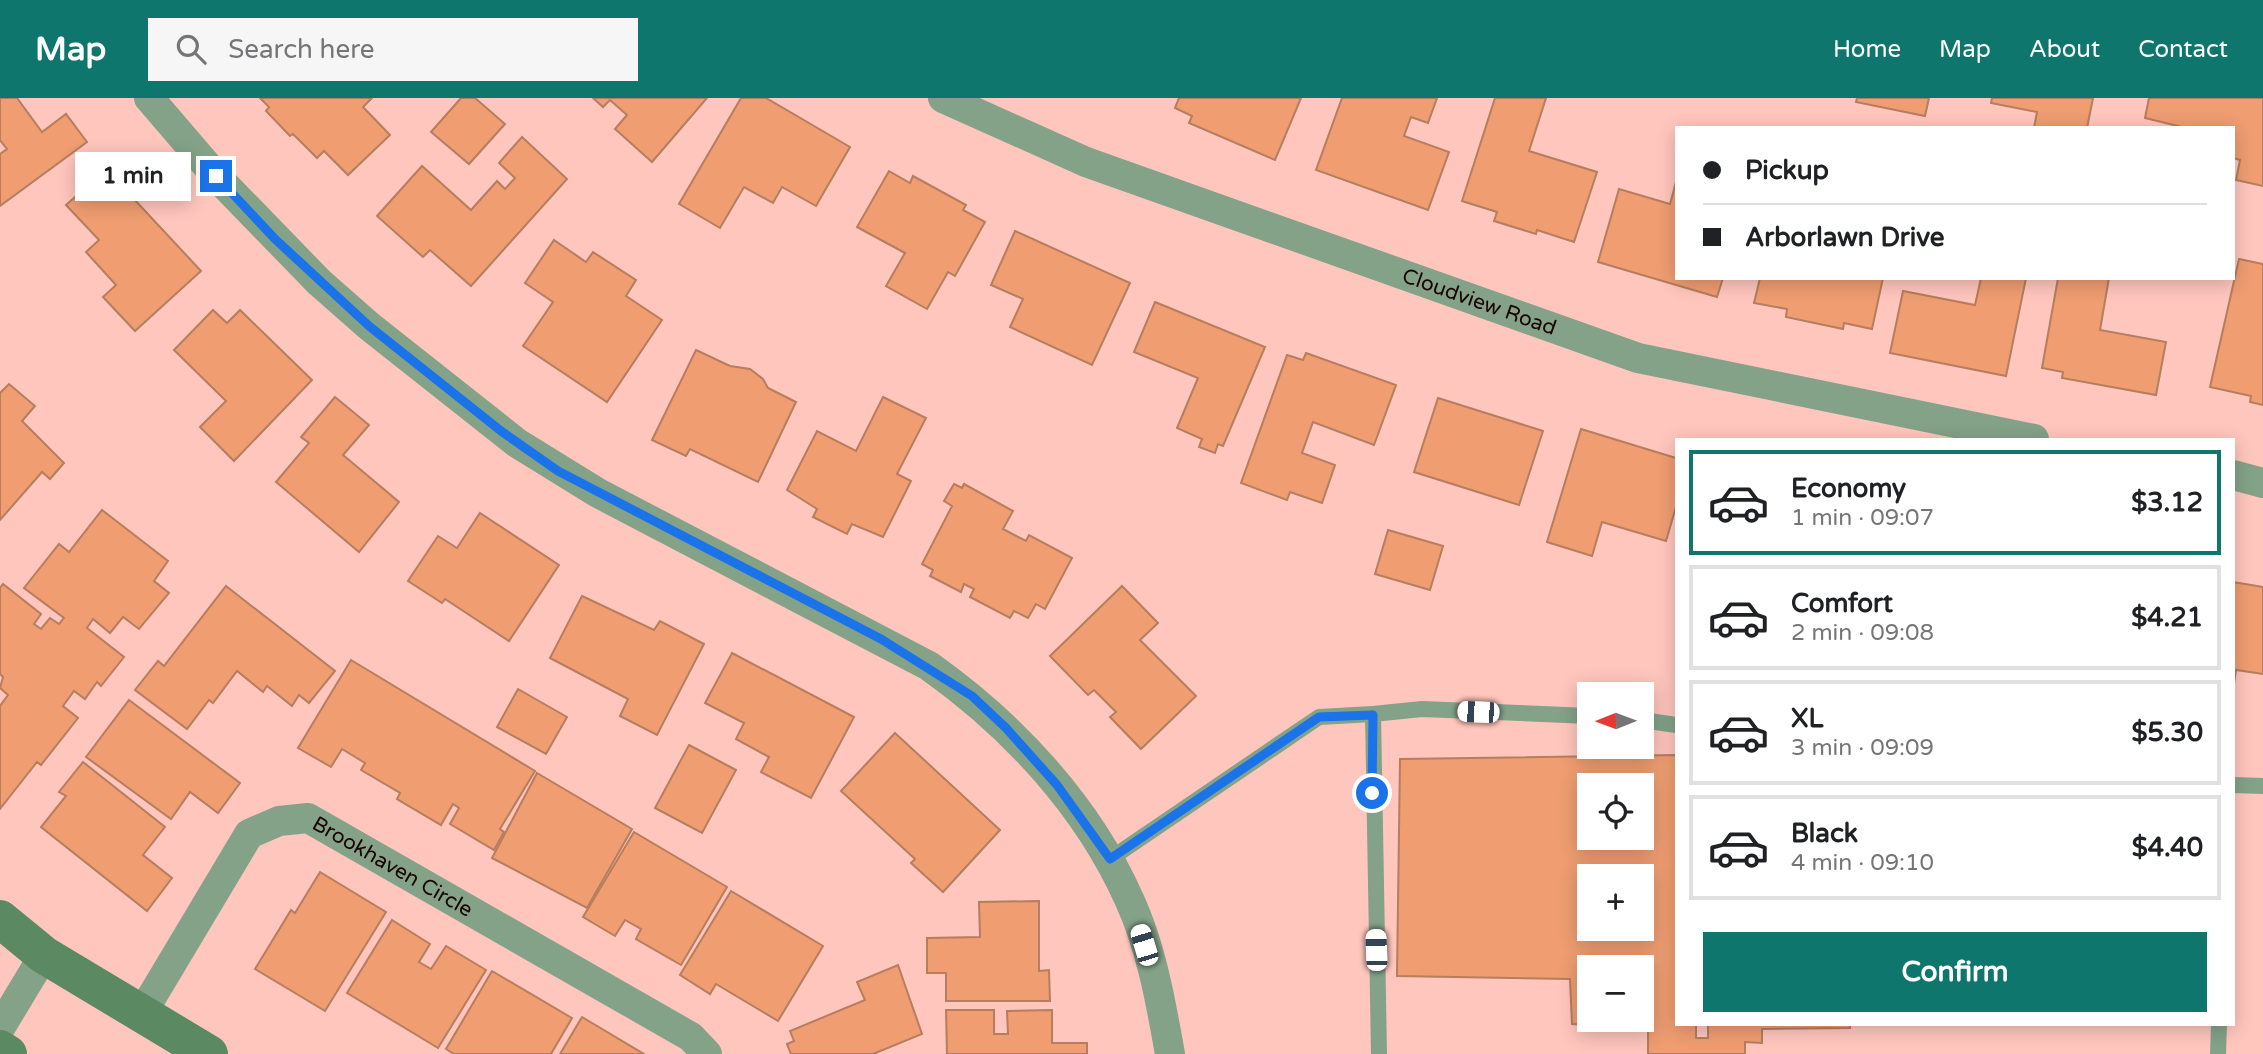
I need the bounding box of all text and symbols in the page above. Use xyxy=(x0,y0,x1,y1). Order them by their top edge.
search box xyxy=(148,18,638,81)
text: Map xyxy=(35,30,106,69)
icon: search xyxy=(172,30,210,68)
text: Search here xyxy=(228,34,374,65)
text: Home xyxy=(1833,35,1901,64)
text: Map xyxy=(1939,35,1991,64)
text: About xyxy=(2029,35,2100,64)
text: Contact xyxy=(2138,35,2228,64)
callout: 1 min xyxy=(76,152,192,200)
text: Pickup xyxy=(1745,155,1829,186)
route end xyxy=(200,160,232,192)
text: 1 min xyxy=(102,162,164,190)
text: Arborlawn Drive xyxy=(1745,222,1944,253)
street label: Cloudview Road xyxy=(1399,263,1560,340)
icon: car xyxy=(1707,471,1770,534)
text: Economy xyxy=(1791,473,1906,504)
text: $3.12 xyxy=(2131,487,2203,518)
text: 1 min · 09:07 xyxy=(1791,504,1934,532)
icon: car xyxy=(1707,586,1770,649)
text: Comfort xyxy=(1791,588,1893,619)
text: $4.21 xyxy=(2131,602,2203,633)
text: 2 min · 09:08 xyxy=(1791,619,1934,647)
north arrow xyxy=(1577,682,1654,760)
map controls xyxy=(1577,682,1654,1032)
car xyxy=(1457,701,1500,723)
icon: car xyxy=(1707,701,1770,764)
text: XL xyxy=(1791,703,1823,734)
text: $5.30 xyxy=(2131,717,2203,748)
text: 3 min · 09:09 xyxy=(1791,734,1934,762)
button: locate xyxy=(1577,773,1654,850)
route start xyxy=(1356,777,1388,809)
street label: Brookhaven Circle xyxy=(308,811,477,922)
icon: car xyxy=(1707,816,1770,879)
text: Black xyxy=(1791,818,1858,849)
text: $4.40 xyxy=(2132,832,2203,863)
text: 4 min · 09:10 xyxy=(1791,849,1934,877)
button: + xyxy=(1577,864,1654,941)
car xyxy=(1128,922,1161,968)
car xyxy=(1365,929,1388,971)
button: Confirm xyxy=(1703,932,2207,1012)
button: − xyxy=(1577,955,1654,1032)

